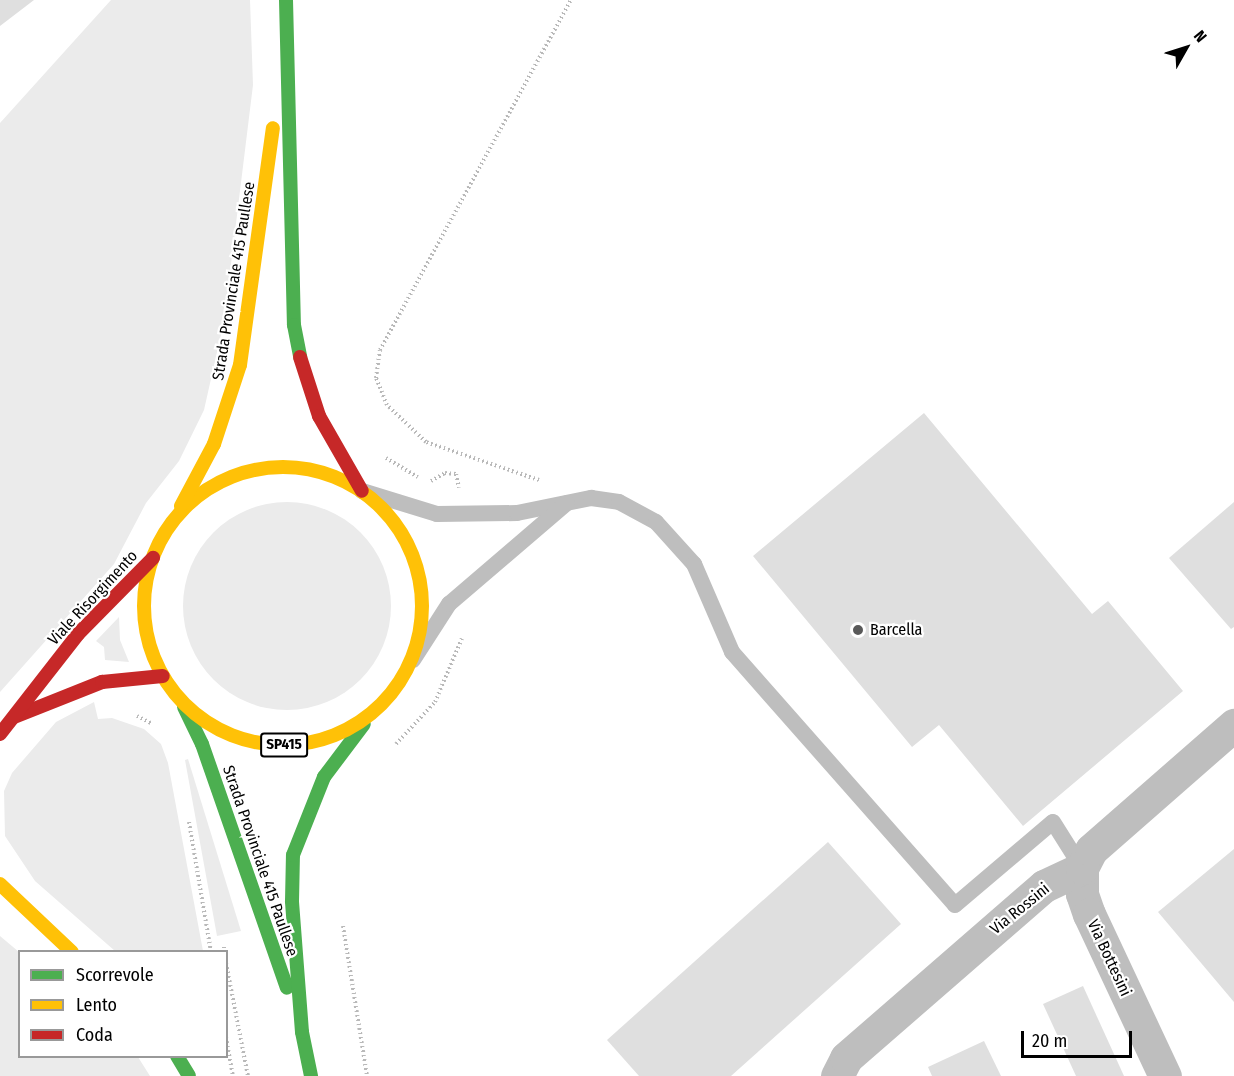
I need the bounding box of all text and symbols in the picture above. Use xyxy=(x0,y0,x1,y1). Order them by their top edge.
north arrow xyxy=(1156,18,1216,78)
text: N xyxy=(1190,27,1211,46)
street label: Strada Provinciale 415 Paullese xyxy=(209,180,259,382)
street label: Viale Risorgimento xyxy=(44,547,142,649)
place label: Barcella xyxy=(870,620,922,640)
marker: Barcella xyxy=(851,623,865,637)
road number: SP415 xyxy=(260,733,308,757)
street label: Strada Provinciale 415 Paullese xyxy=(218,763,302,959)
street label: Via Rossini xyxy=(986,879,1054,939)
street label: Via Bottesini xyxy=(1083,917,1135,999)
legend xyxy=(18,950,228,1058)
text: Scorrevole xyxy=(76,964,154,986)
text: Lento xyxy=(76,994,117,1016)
scale bar xyxy=(1024,1019,1135,1057)
text: Coda xyxy=(76,1024,113,1046)
text: 20 m xyxy=(1032,1030,1067,1052)

